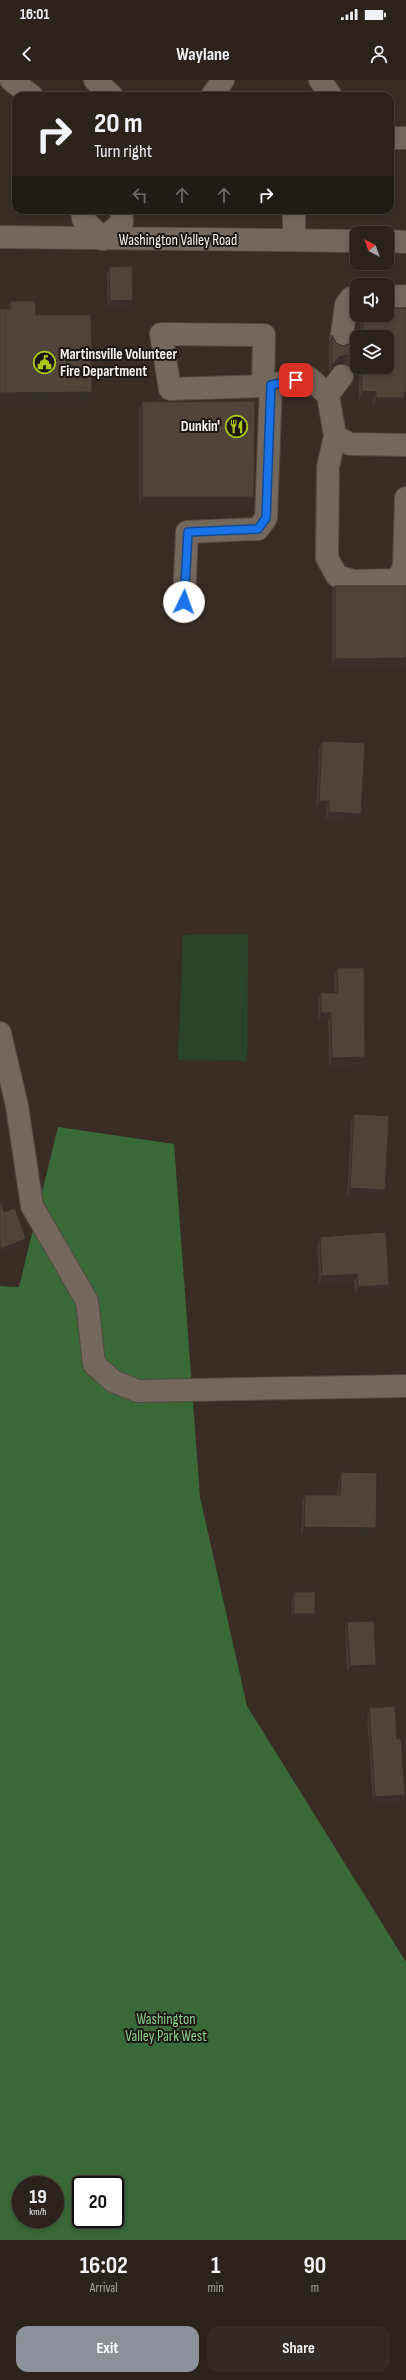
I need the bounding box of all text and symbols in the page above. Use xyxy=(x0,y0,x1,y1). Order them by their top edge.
text: 16:01 xyxy=(20,5,49,24)
icon: back xyxy=(16,43,38,65)
icon: person xyxy=(368,43,390,65)
text: Waylane xyxy=(176,44,230,65)
text: 20 m xyxy=(94,107,143,140)
icon: right xyxy=(28,108,80,160)
text: Turn right xyxy=(94,141,152,162)
icon: left xyxy=(129,184,151,206)
icon: ahead xyxy=(171,184,193,206)
icon: ahead xyxy=(213,184,235,206)
icon: right xyxy=(255,184,277,206)
north arrow xyxy=(350,226,394,270)
map controls xyxy=(350,226,394,374)
street label: Washington Valley Road xyxy=(119,231,237,250)
button: sound xyxy=(350,278,394,322)
button: layers xyxy=(350,330,394,374)
place label: Martinsville Volunteer Fire Department xyxy=(60,345,177,381)
public building icon: Martinsville Volunteer Fire Department xyxy=(31,350,57,376)
pin xyxy=(279,363,313,397)
icon: arrive xyxy=(285,369,307,391)
restaurant icon: Dunkin' xyxy=(223,413,249,439)
place label: Dunkin' xyxy=(181,417,220,436)
position arrow xyxy=(163,581,205,623)
park label: Washington Valley Park West xyxy=(125,2010,207,2046)
speed limit sign: 20 xyxy=(72,2176,124,2228)
text: 19 xyxy=(29,2185,47,2209)
text: km/h xyxy=(29,2206,47,2218)
text: 16:02 xyxy=(80,2251,128,2280)
text: 1 xyxy=(211,2251,220,2280)
text: 90 xyxy=(303,2251,326,2280)
text: Arrival xyxy=(90,2280,118,2296)
text: min xyxy=(207,2280,224,2296)
text: m xyxy=(311,2280,319,2296)
button: Exit xyxy=(16,2326,199,2372)
button: Share xyxy=(207,2326,390,2372)

